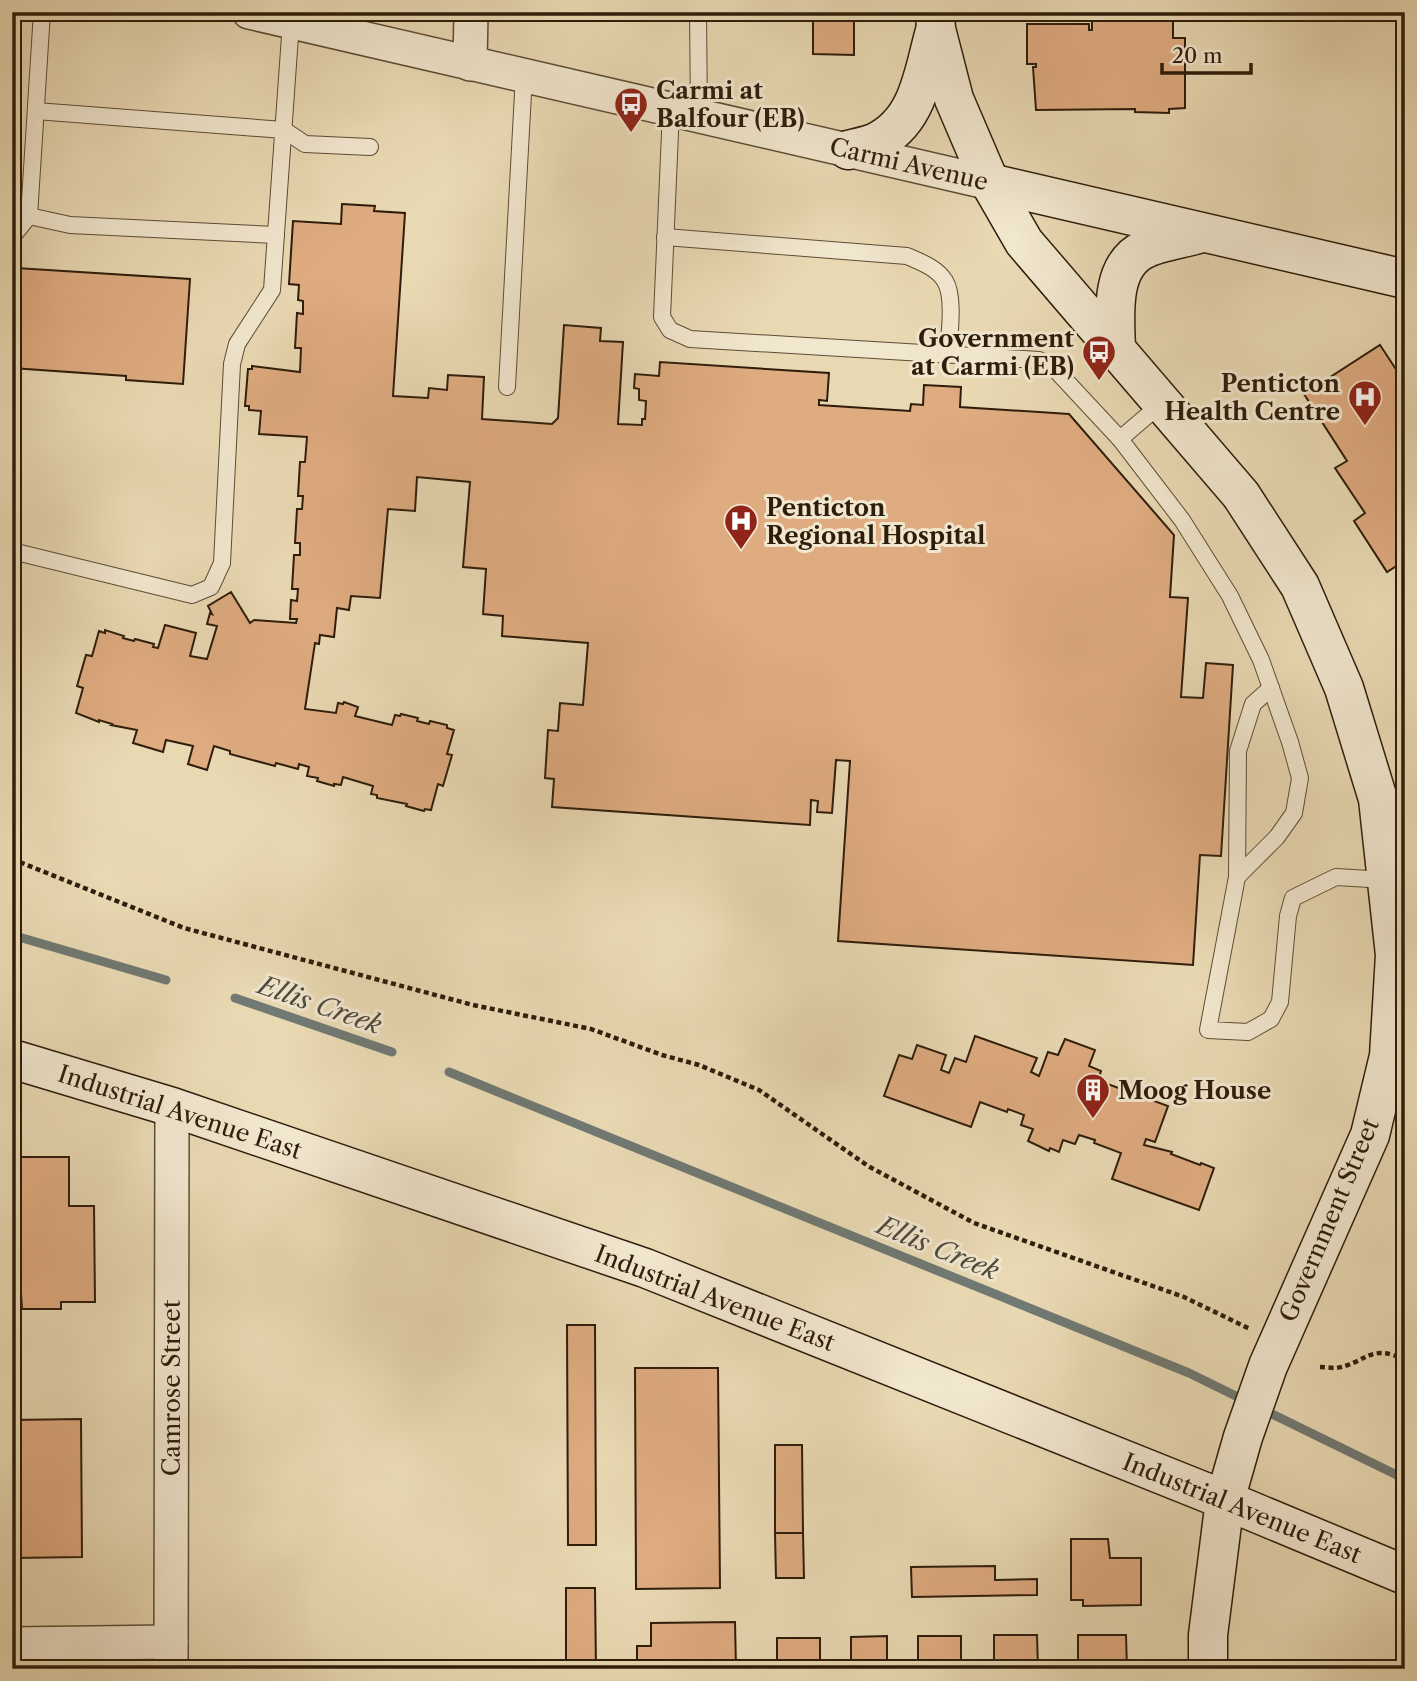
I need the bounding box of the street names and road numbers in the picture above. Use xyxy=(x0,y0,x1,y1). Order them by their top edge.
street label: Carmi Avenue xyxy=(827,132,991,196)
street label: Industrial Avenue East xyxy=(54,1059,306,1165)
street label: Government Street xyxy=(1273,1114,1385,1326)
street label: Industrial Avenue East xyxy=(591,1239,840,1357)
street label: Camrose Street xyxy=(157,1299,186,1476)
street label: Industrial Avenue East xyxy=(1119,1447,1366,1569)

